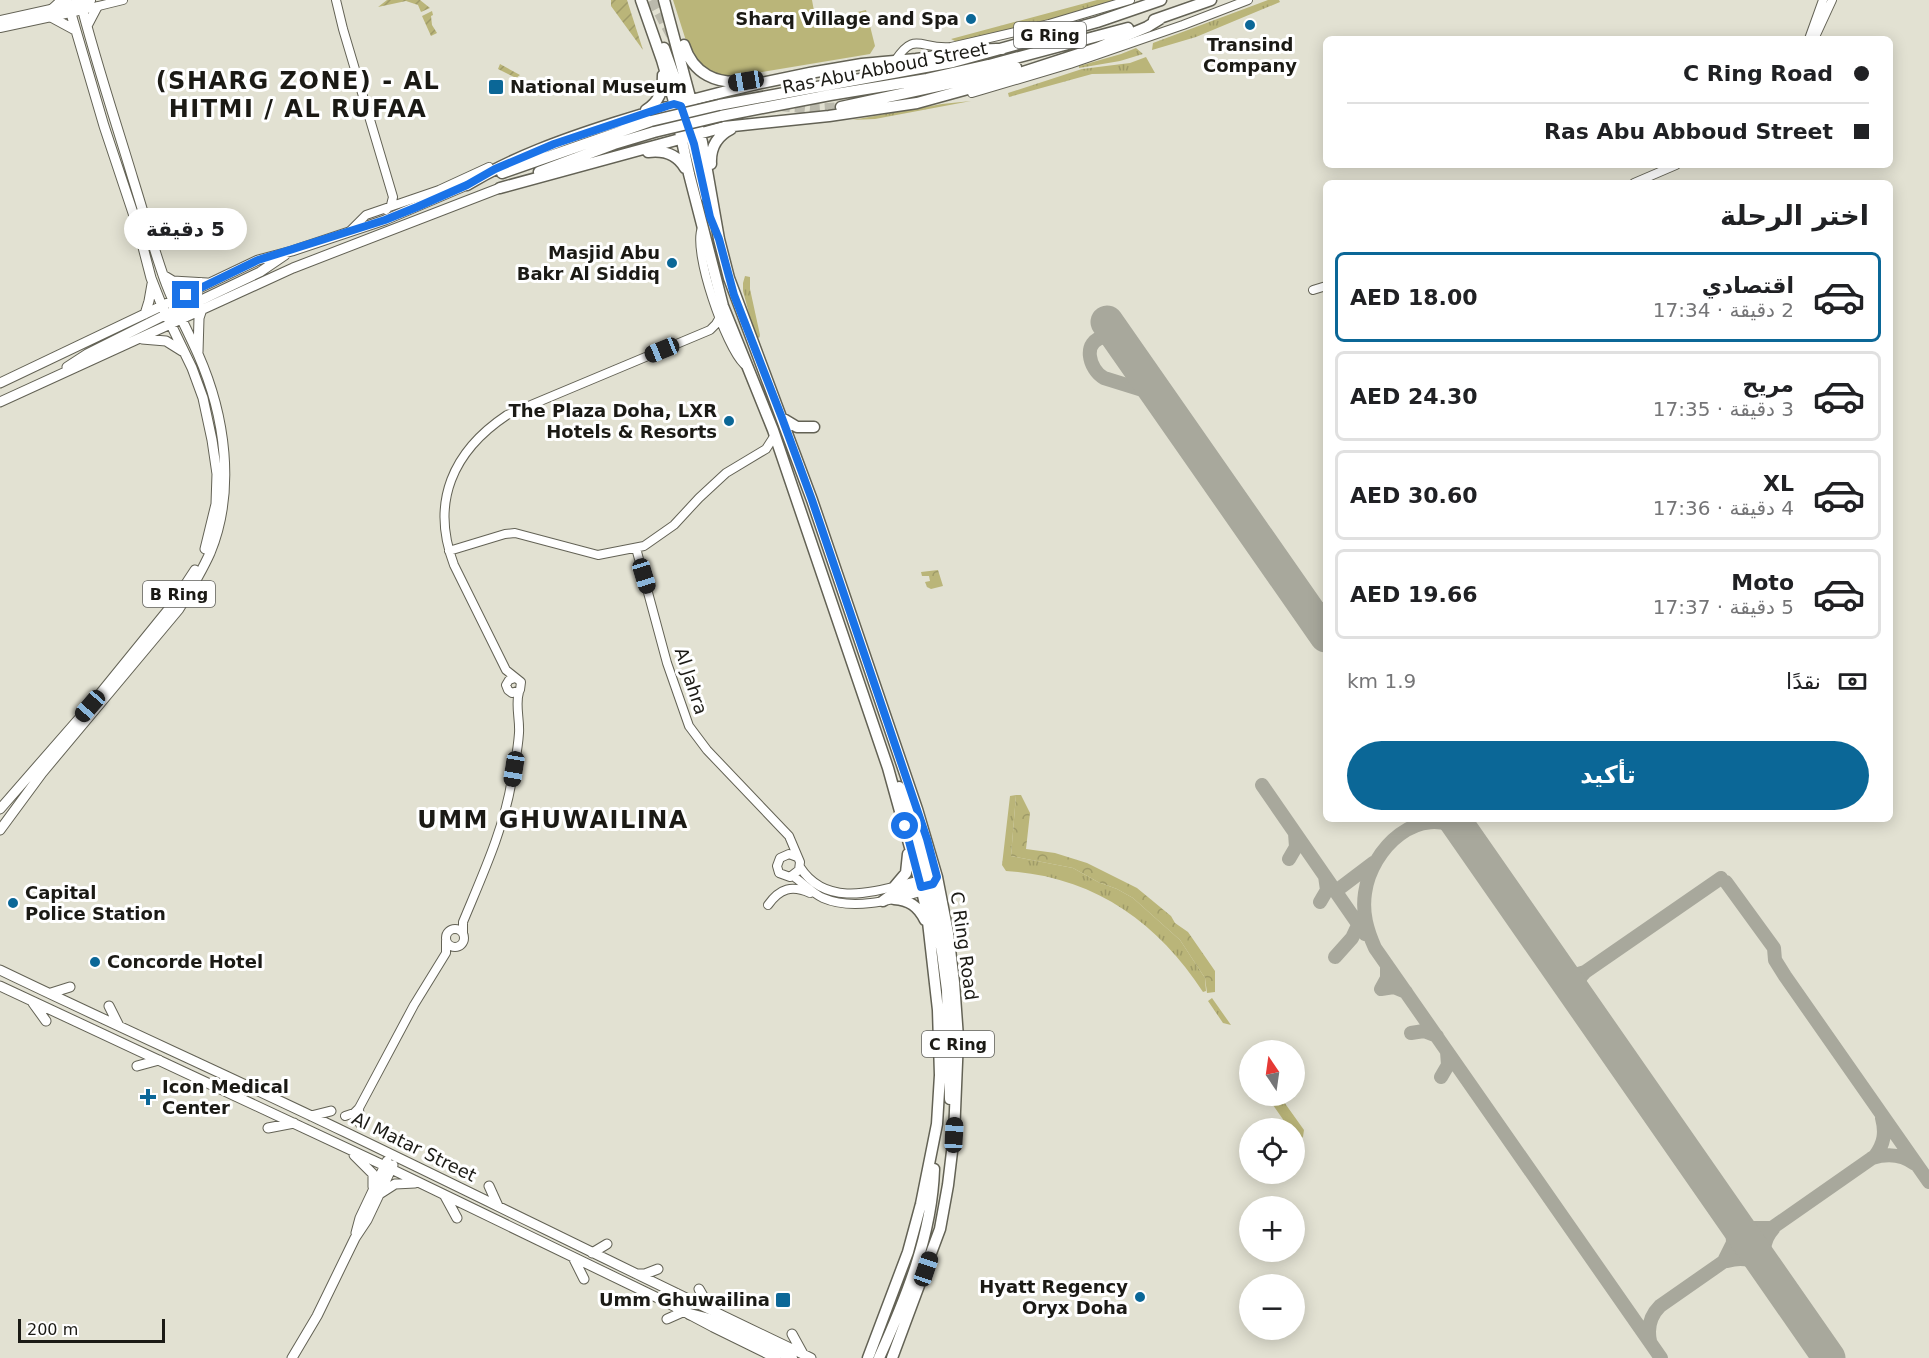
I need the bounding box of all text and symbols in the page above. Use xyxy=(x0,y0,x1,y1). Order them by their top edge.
place label: Sharq Village and Spa xyxy=(735,8,959,29)
marker: Sharq Village and Spa xyxy=(964,12,978,26)
marker: Transind Company xyxy=(1243,18,1257,32)
road number: G Ring xyxy=(1014,22,1086,48)
place label: Transind Company xyxy=(1203,34,1297,76)
street label: Ras Abu Abboud Street xyxy=(781,37,989,98)
text: C Ring Road xyxy=(1683,61,1833,86)
district label: (SHARG ZONE) - AL HITMI / AL RUFAA xyxy=(156,67,440,123)
car xyxy=(727,69,765,93)
place label: National Museum xyxy=(510,76,687,97)
marker: National Museum xyxy=(487,78,505,96)
text: Ras Abu Abboud Street xyxy=(1544,119,1833,144)
text: اختر الرحلة xyxy=(1720,200,1869,231)
callout: 5 دقيقة xyxy=(124,208,248,250)
text: 5 دقيقة xyxy=(146,217,225,241)
place label: Masjid Abu Bakr Al Siddiq xyxy=(517,242,660,284)
marker: Masjid Abu Bakr Al Siddiq xyxy=(665,256,679,270)
icon: car xyxy=(1812,270,1866,324)
text: اقتصادي xyxy=(1702,273,1794,298)
route end xyxy=(172,281,199,308)
text: AED 18.00 xyxy=(1350,285,1478,310)
text: 2 دقيقة · 17:34 xyxy=(1653,298,1794,322)
car xyxy=(642,335,682,365)
icon: car xyxy=(1812,369,1866,423)
text: مريح xyxy=(1743,372,1794,397)
text: AED 24.30 xyxy=(1350,384,1478,409)
text: 3 دقيقة · 17:35 xyxy=(1653,397,1794,421)
place label: The Plaza Doha, LXR Hotels & Resorts xyxy=(508,400,717,442)
marker: The Plaza Doha, LXR Hotels & Resorts xyxy=(722,414,736,428)
icon: car xyxy=(1812,468,1866,522)
text: XL xyxy=(1763,471,1794,496)
text: AED 30.60 xyxy=(1350,483,1478,508)
text: 4 دقيقة · 17:36 xyxy=(1653,496,1794,520)
car xyxy=(630,556,658,596)
icon: car xyxy=(1812,567,1866,621)
text: Moto xyxy=(1731,570,1794,595)
road number: B Ring xyxy=(143,581,215,607)
text: AED 19.66 xyxy=(1350,582,1478,607)
text: 5 دقيقة · 17:37 xyxy=(1653,595,1794,619)
street label: Al Jahra xyxy=(671,645,712,717)
icon: cash xyxy=(1836,665,1869,698)
text: 1.9 km xyxy=(1347,669,1416,693)
text: نقدًا xyxy=(1786,669,1821,694)
car xyxy=(71,687,109,725)
button: تأكيد xyxy=(1347,741,1869,810)
car xyxy=(502,750,526,788)
district label: UMM GHUWAILINA xyxy=(417,806,689,834)
route start xyxy=(891,812,918,839)
place label: Capital Police Station xyxy=(25,882,166,924)
street label: C Ring Road xyxy=(946,890,983,1002)
marker: Capital Police Station xyxy=(6,896,20,910)
place label: Concorde Hotel xyxy=(107,951,263,972)
marker: Concorde Hotel xyxy=(88,955,102,969)
road number: C Ring xyxy=(922,1031,994,1057)
north arrow xyxy=(1239,1040,1305,1106)
map controls xyxy=(1239,1040,1305,1340)
place label: Icon Medical Center xyxy=(162,1076,289,1118)
marker: Icon Medical Center xyxy=(139,1088,157,1106)
street label: Al Matar Street xyxy=(349,1107,480,1186)
car xyxy=(944,1117,964,1153)
button: locate xyxy=(1239,1118,1305,1184)
button: + xyxy=(1239,1196,1305,1262)
car xyxy=(912,1249,940,1289)
button: − xyxy=(1239,1274,1305,1340)
place label: Hyatt Regency Oryx Doha xyxy=(979,1276,1128,1318)
place label: Umm Ghuwailina xyxy=(599,1289,770,1310)
marker: Hyatt Regency Oryx Doha xyxy=(1133,1290,1147,1304)
marker: Umm Ghuwailina xyxy=(774,1291,792,1309)
scale bar xyxy=(18,1316,165,1344)
text: 200 m xyxy=(27,1320,78,1339)

